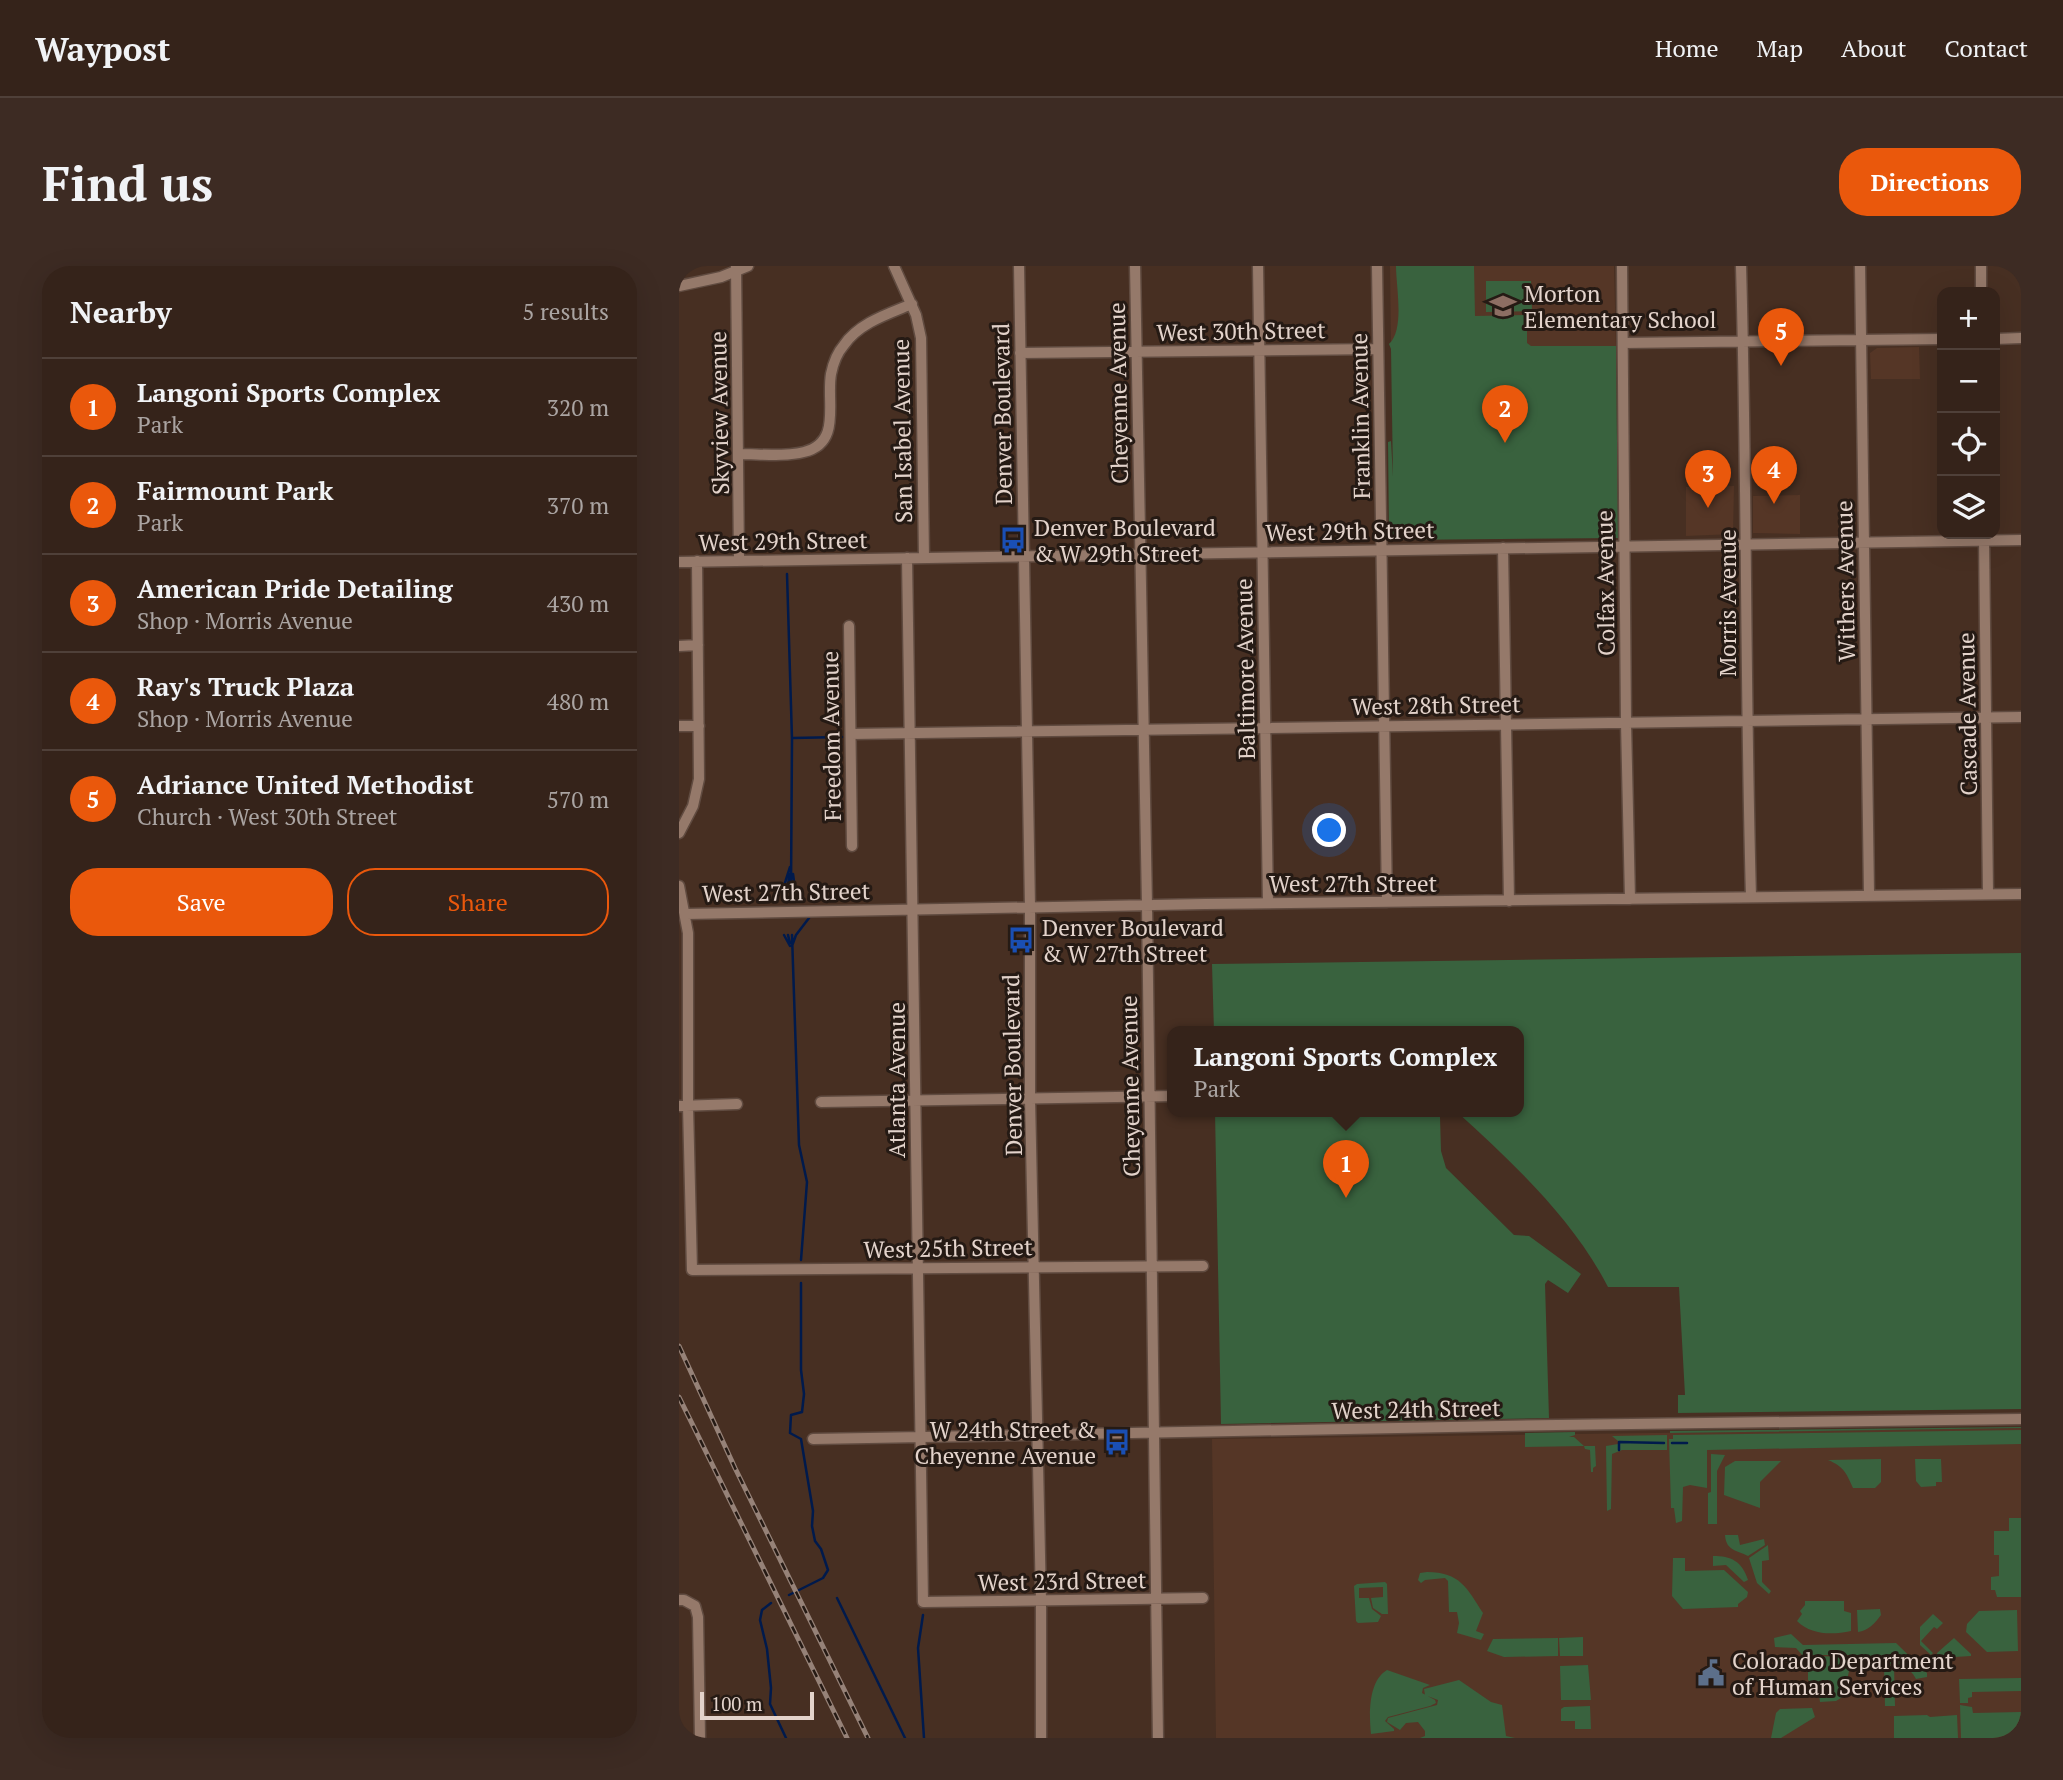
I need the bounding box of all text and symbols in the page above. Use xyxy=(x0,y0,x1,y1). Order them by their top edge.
text: Waypost xyxy=(35,27,170,70)
text: Home xyxy=(1655,32,1719,64)
text: Map xyxy=(1757,32,1803,64)
text: About xyxy=(1841,32,1907,64)
text: Contact xyxy=(1945,32,2028,64)
button: Directions xyxy=(1839,148,2021,216)
text: Find us xyxy=(42,150,213,215)
place label: Morton Elementary School xyxy=(1524,278,1717,335)
map controls xyxy=(1937,287,2000,539)
button: + xyxy=(1937,287,2000,350)
school or university icon: Morton Elementary School xyxy=(1488,291,1518,321)
text: Nearby xyxy=(70,292,172,332)
text: 5 results xyxy=(522,296,609,327)
street label: Cheyenne Avenue xyxy=(1101,302,1135,484)
pin: 5 xyxy=(1758,308,1804,366)
street label: West 30th Street xyxy=(1156,314,1326,348)
street label: Denver Boulevard xyxy=(985,323,1019,505)
street label: Skyview Avenue xyxy=(702,331,736,495)
street label: Franklin Avenue xyxy=(1343,333,1377,499)
street label: San Isabel Avenue xyxy=(885,339,919,523)
button: − xyxy=(1937,350,2000,413)
text: Langoni Sports Complex xyxy=(137,375,440,409)
pin: 2 xyxy=(1482,385,1528,443)
text: 1 xyxy=(87,392,100,423)
text: 320 m xyxy=(547,392,609,423)
text: Park xyxy=(137,409,183,440)
button: locate xyxy=(1937,413,2000,476)
pin: 4 xyxy=(1751,446,1797,504)
pin: 3 xyxy=(1685,450,1731,508)
text: Fairmount Park xyxy=(137,473,333,507)
button: layers xyxy=(1937,476,2000,539)
text: 2 xyxy=(87,490,100,521)
text: 370 m xyxy=(547,490,609,521)
street label: Withers Avenue xyxy=(1828,500,1862,662)
text: Park xyxy=(137,507,183,538)
street label: Colfax Avenue xyxy=(1588,510,1622,656)
place label: Denver Boulevard & W 29th Street xyxy=(1034,512,1216,569)
street label: West 29th Street xyxy=(1265,514,1435,548)
street label: West 29th Street xyxy=(698,524,868,558)
bus stop icon: Denver Boulevard & W 29th Street xyxy=(998,525,1028,555)
street label: Morris Avenue xyxy=(1712,529,1743,677)
text: American Pride Detailing xyxy=(137,571,453,605)
street label: Baltimore Avenue xyxy=(1228,578,1262,760)
text: 3 xyxy=(87,588,100,619)
text: 430 m xyxy=(547,588,609,619)
text: Shop · Morris Avenue xyxy=(137,605,353,636)
street label: Cascade Avenue xyxy=(1950,632,1984,796)
street label: Freedom Avenue xyxy=(814,651,848,821)
text: Ray's Truck Plaza xyxy=(137,669,354,703)
text: 4 xyxy=(87,686,100,717)
text: 480 m xyxy=(547,686,609,717)
street label: West 28th Street xyxy=(1351,688,1521,722)
text: Shop · Morris Avenue xyxy=(137,703,353,734)
text: Adriance United Methodist xyxy=(137,767,474,801)
text: 5 xyxy=(87,784,100,815)
text: 570 m xyxy=(547,784,609,815)
text: Church · West 30th Street xyxy=(137,801,397,832)
your location xyxy=(1312,813,1346,847)
button: Save xyxy=(70,868,333,936)
button: Share xyxy=(347,868,609,936)
street label: West 27th Street xyxy=(1269,868,1438,899)
street label: West 27th Street xyxy=(702,875,871,909)
place label: Denver Boulevard & W 27th Street xyxy=(1042,912,1224,969)
bus stop icon: Denver Boulevard & W 27th Street xyxy=(1006,925,1036,955)
street label: Denver Boulevard xyxy=(995,974,1029,1156)
street label: Cheyenne Avenue xyxy=(1113,995,1147,1177)
street label: Atlanta Avenue xyxy=(881,1002,912,1158)
popup xyxy=(1167,1026,1524,1117)
text: Langoni Sports Complex xyxy=(1194,1039,1497,1073)
text: Park xyxy=(1194,1073,1240,1104)
pin: 1 xyxy=(1323,1140,1369,1198)
street label: West 25th Street xyxy=(863,1231,1033,1265)
street label: West 24th Street xyxy=(1331,1392,1501,1426)
place label: W 24th Street & Cheyenne Avenue xyxy=(914,1414,1096,1471)
bus stop icon: W 24th Street & Cheyenne Avenue xyxy=(1102,1427,1132,1457)
street label: West 23rd Street xyxy=(977,1564,1147,1598)
place label: Colorado Department of Human Services xyxy=(1732,1645,1954,1702)
public building icon: Colorado Department of Human Services xyxy=(1696,1658,1726,1688)
scale bar xyxy=(700,1689,814,1721)
text: 100 m xyxy=(711,1691,762,1716)

